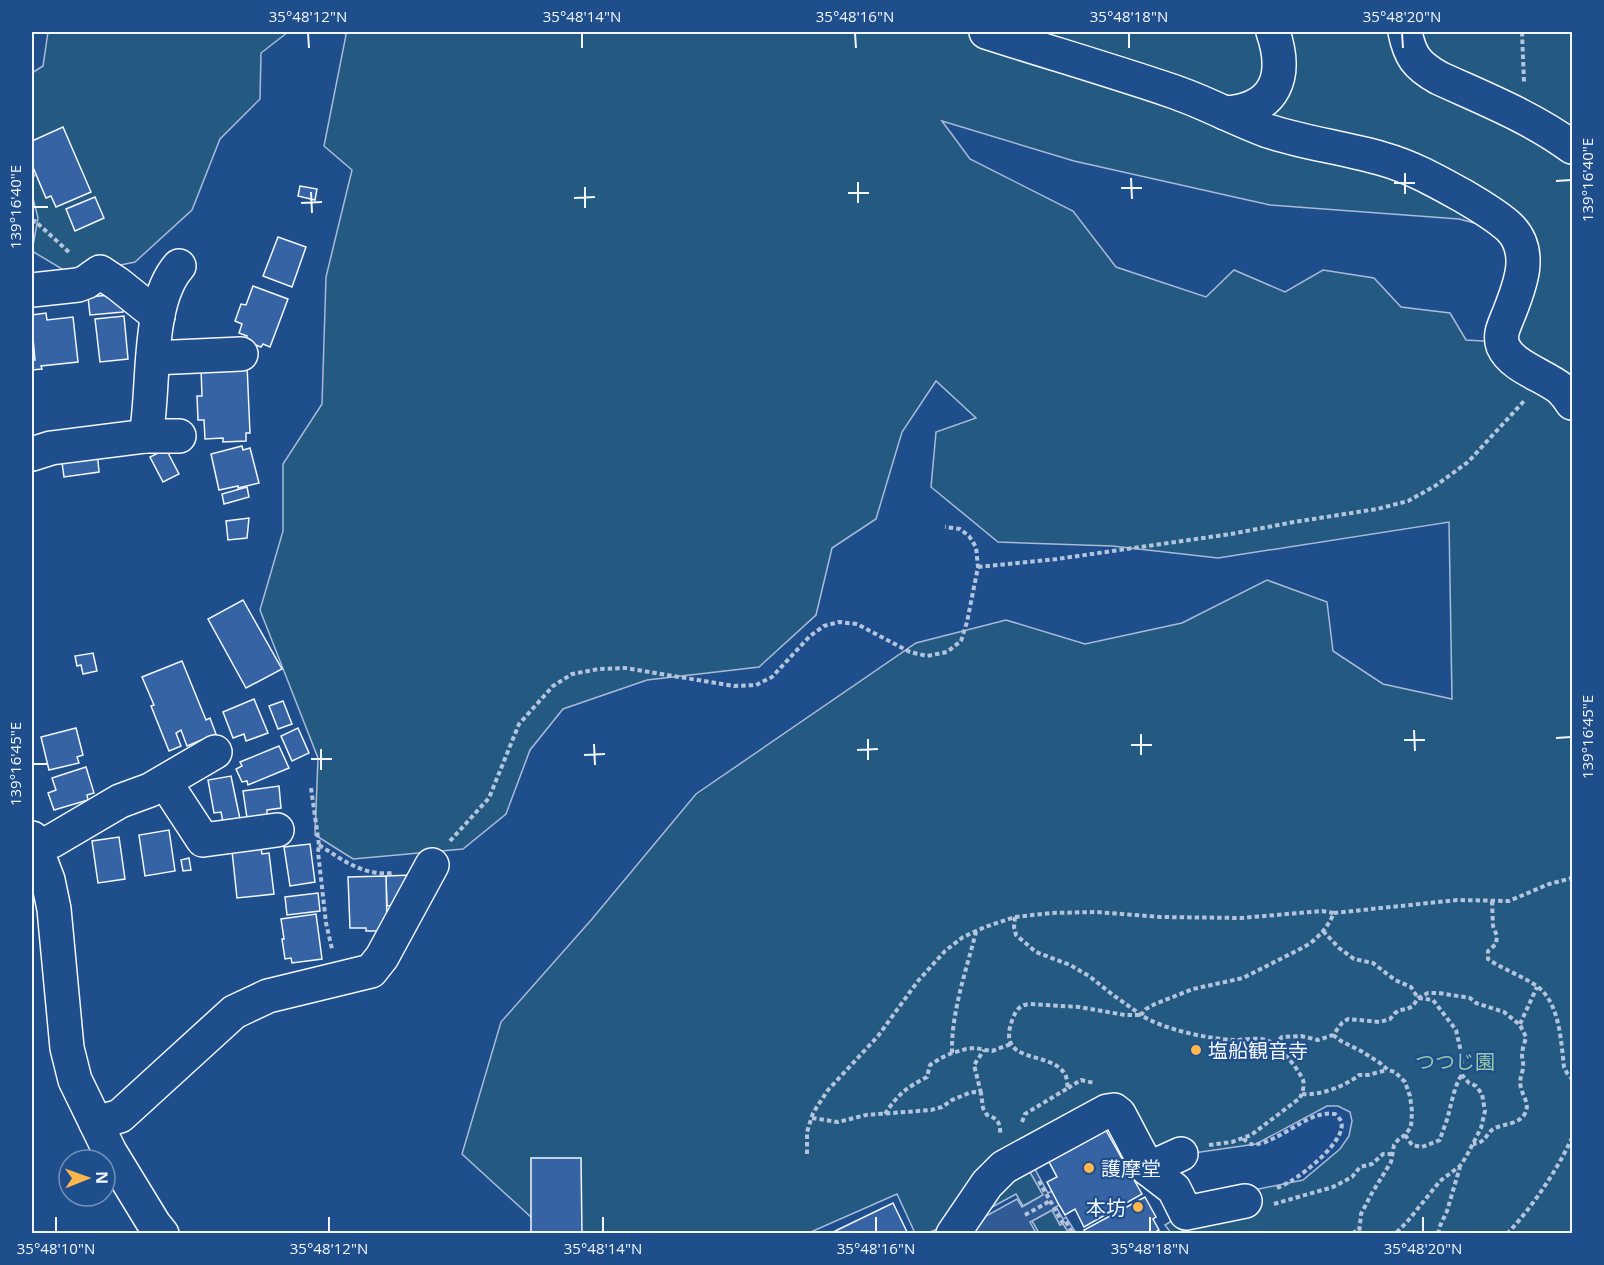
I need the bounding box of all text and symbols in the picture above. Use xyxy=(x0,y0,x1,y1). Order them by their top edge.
text: 35°48'12"N xyxy=(269,6,347,26)
text: 35°48'14"N xyxy=(543,6,621,26)
text: 35°48'16"N xyxy=(816,6,894,26)
text: 35°48'18"N xyxy=(1090,6,1168,26)
text: 35°48'20"N xyxy=(1363,6,1441,26)
text: 139°16'40"E xyxy=(1577,138,1597,222)
text: 139°16'40"E xyxy=(5,165,25,249)
text: 139°16'45"E xyxy=(1577,695,1597,779)
text: 139°16'45"E xyxy=(5,722,25,806)
place label: 塩船観音寺 xyxy=(1208,1037,1308,1064)
marker: 塩船観音寺 xyxy=(1189,1043,1203,1057)
park label: つつじ園 xyxy=(1415,1048,1495,1075)
north arrow xyxy=(57,1148,117,1208)
place label: 護摩堂 xyxy=(1101,1155,1161,1182)
marker: 護摩堂 xyxy=(1082,1161,1096,1175)
text: N xyxy=(91,1171,113,1184)
place label: 本坊 xyxy=(1086,1194,1126,1221)
marker: 本坊 xyxy=(1131,1200,1145,1214)
text: 35°48'10"N xyxy=(17,1238,95,1258)
text: 35°48'12"N xyxy=(290,1238,368,1258)
text: 35°48'14"N xyxy=(564,1238,642,1258)
text: 35°48'16"N xyxy=(837,1238,915,1258)
text: 35°48'18"N xyxy=(1111,1238,1189,1258)
text: 35°48'20"N xyxy=(1384,1238,1462,1258)

